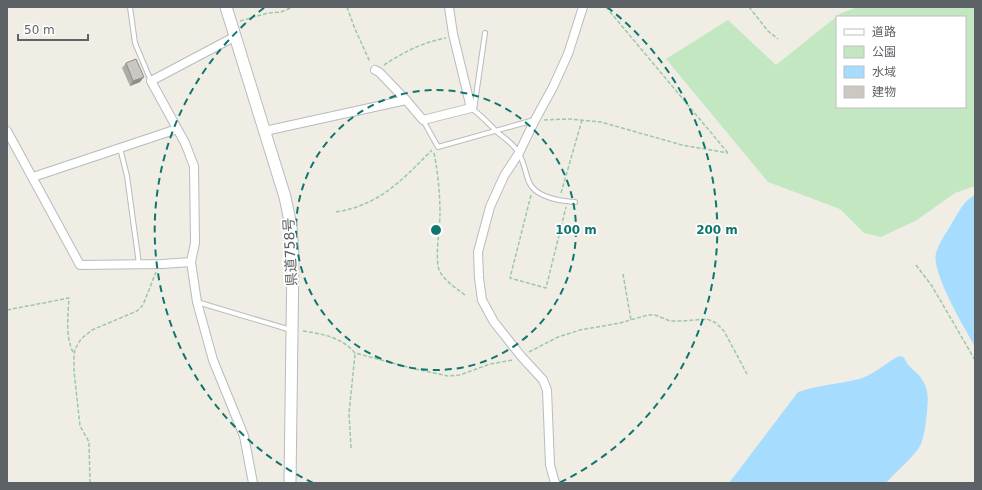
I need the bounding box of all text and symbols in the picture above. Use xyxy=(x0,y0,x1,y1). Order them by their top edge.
scale bar xyxy=(18,16,88,42)
legend xyxy=(836,16,966,108)
text: 50 m xyxy=(24,23,55,37)
text: 道路 xyxy=(872,25,896,39)
text: 公園 xyxy=(872,45,896,59)
text: 水域 xyxy=(872,65,896,79)
text: 建物 xyxy=(872,85,896,99)
street label: 県道758号 xyxy=(280,217,300,287)
centre of rings xyxy=(429,223,443,237)
text: 100 m xyxy=(555,223,597,237)
text: 200 m xyxy=(696,223,738,237)

